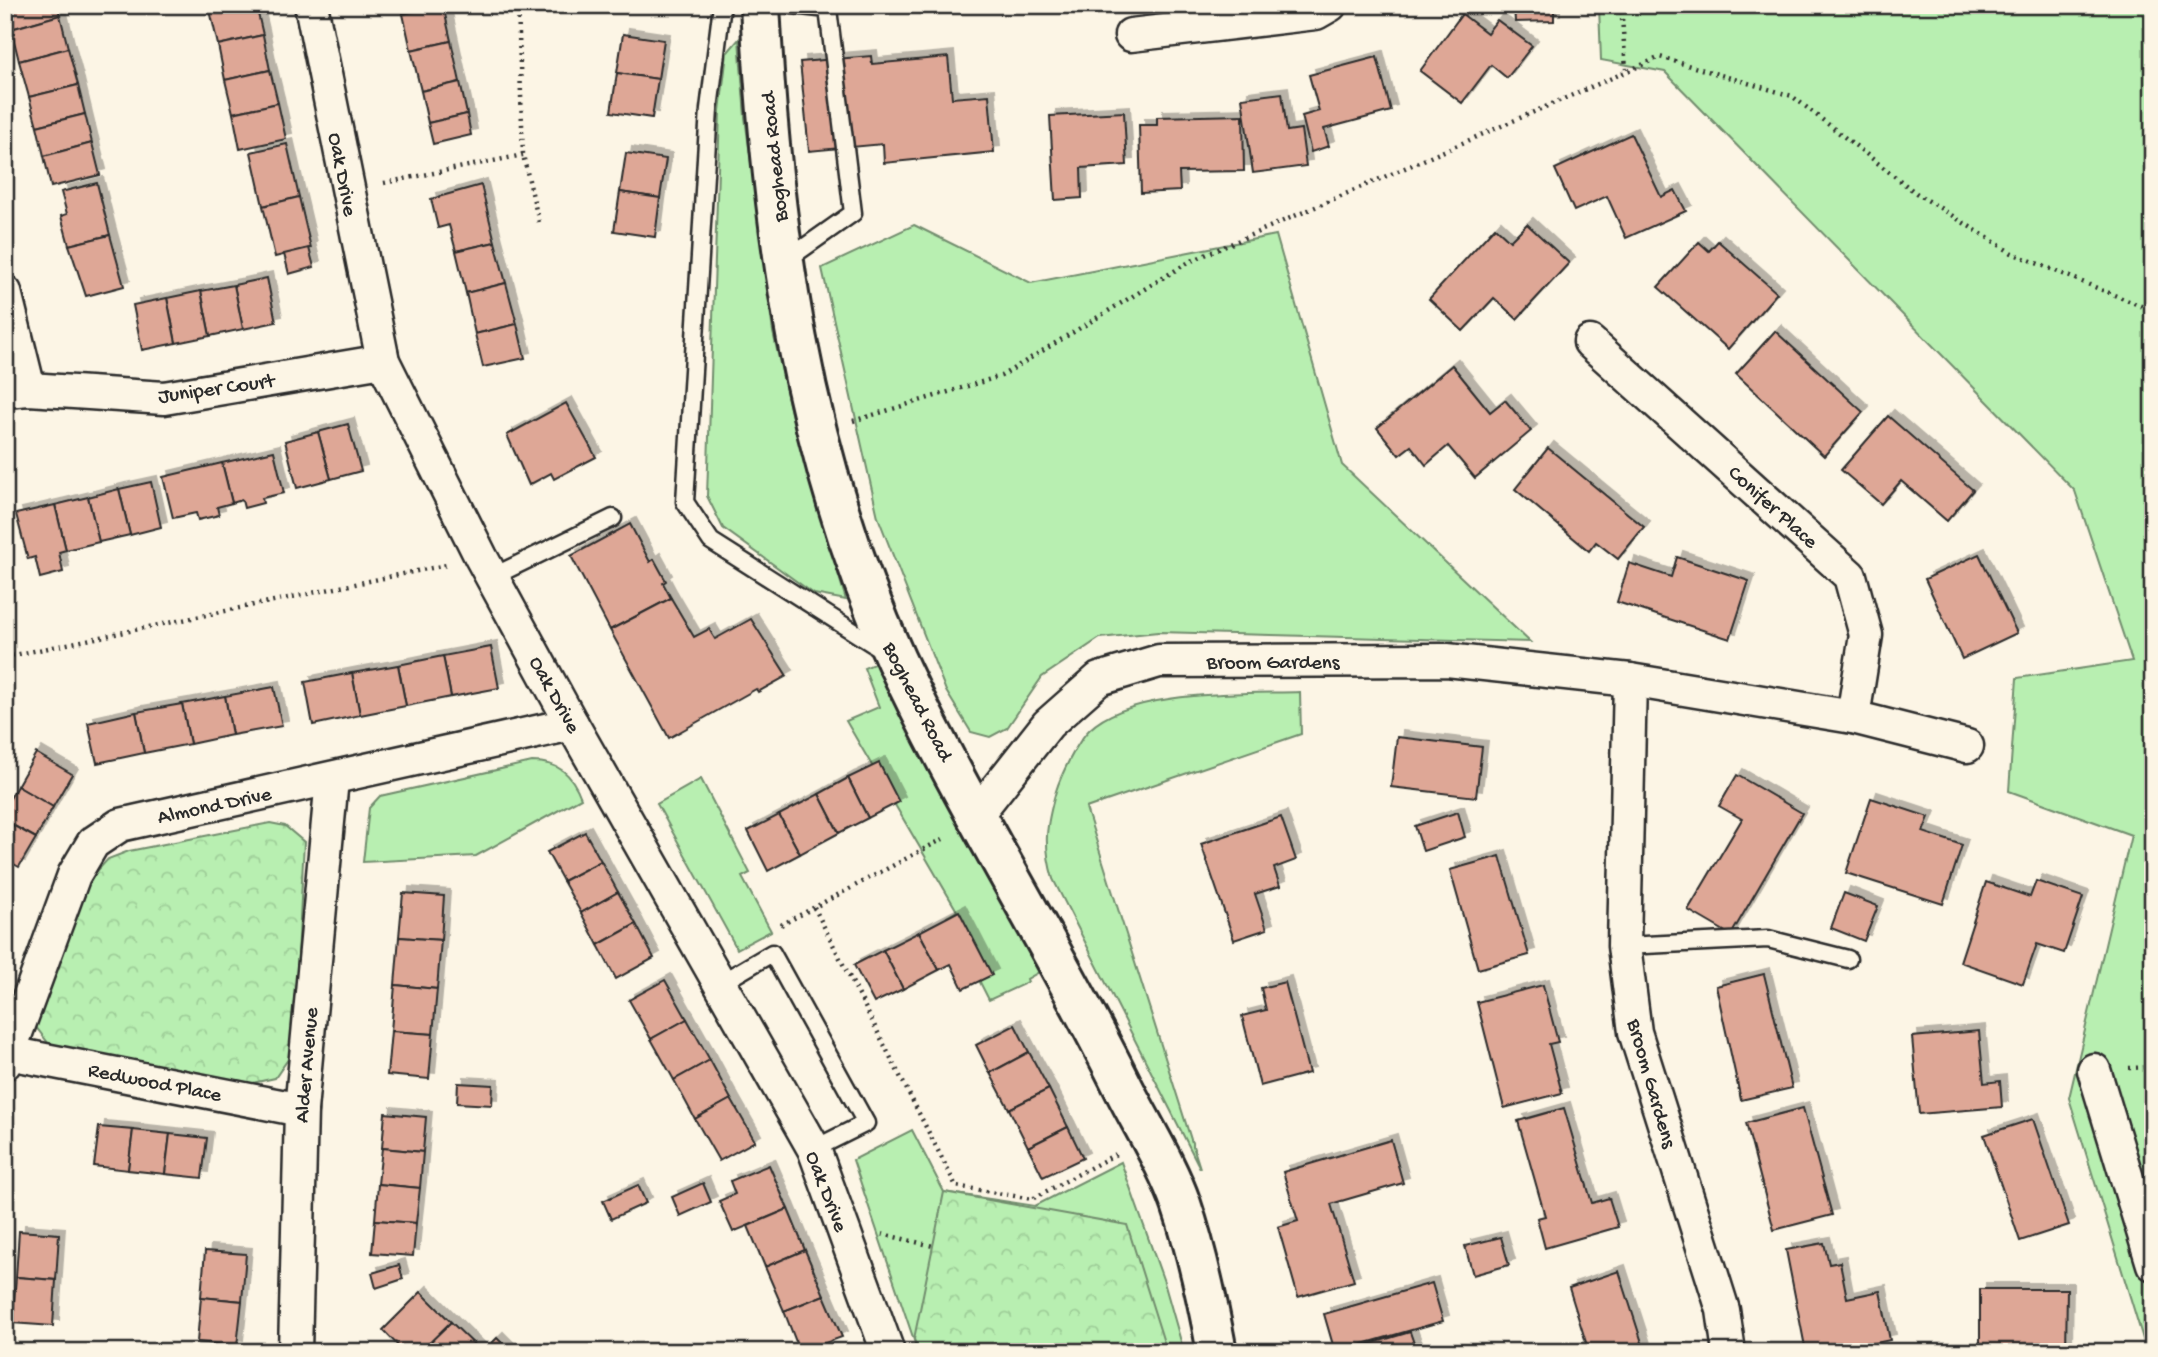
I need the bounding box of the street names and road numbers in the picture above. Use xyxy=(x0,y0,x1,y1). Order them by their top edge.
street label: Boghead Road xyxy=(757,89,796,224)
street label: Oak Drive xyxy=(320,131,361,220)
street label: Juniper Court xyxy=(157,370,279,411)
street label: Conifer Place xyxy=(1722,462,1823,556)
street label: Boghead Road xyxy=(875,638,957,768)
street label: Broom Gardens xyxy=(1205,652,1341,677)
street label: Oak Drive xyxy=(522,653,585,740)
street label: Almond Drive xyxy=(155,783,275,832)
street label: Alder Avenue xyxy=(291,1005,326,1124)
street label: Broom Gardens xyxy=(1619,1016,1680,1153)
street label: Redwood Place xyxy=(86,1059,224,1110)
street label: Oak Drive xyxy=(798,1148,852,1237)

